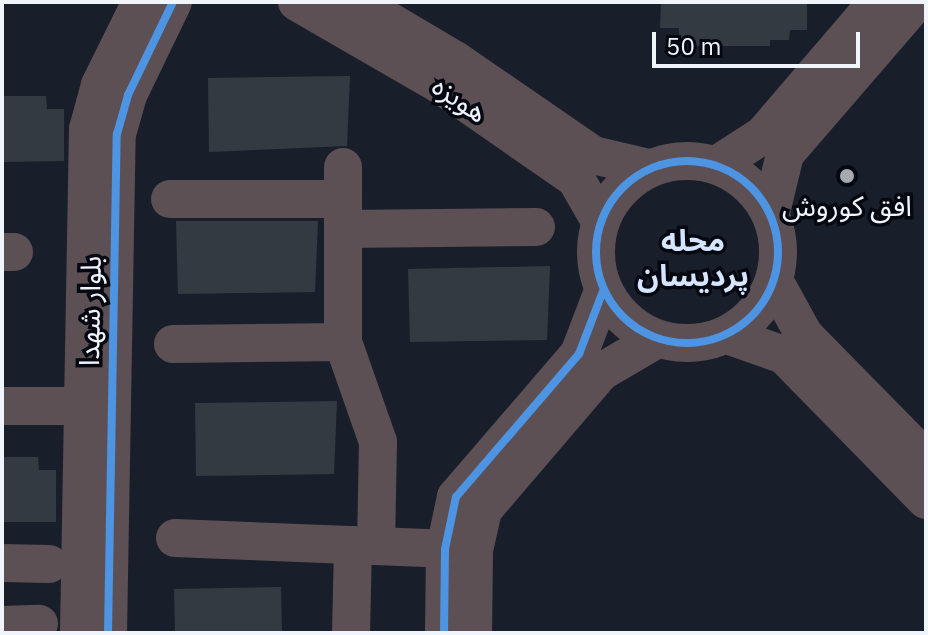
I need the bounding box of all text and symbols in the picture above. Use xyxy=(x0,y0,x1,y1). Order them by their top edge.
scale bar xyxy=(656,16,864,66)
text: 50 m xyxy=(666,30,721,62)
street label: هویزه xyxy=(426,69,494,129)
marker: افق کوروش xyxy=(838,167,856,185)
place label: افق کوروش xyxy=(782,189,912,223)
district label: محله پردیسان xyxy=(637,222,749,292)
street label: بلوار شهدا xyxy=(72,256,108,366)

